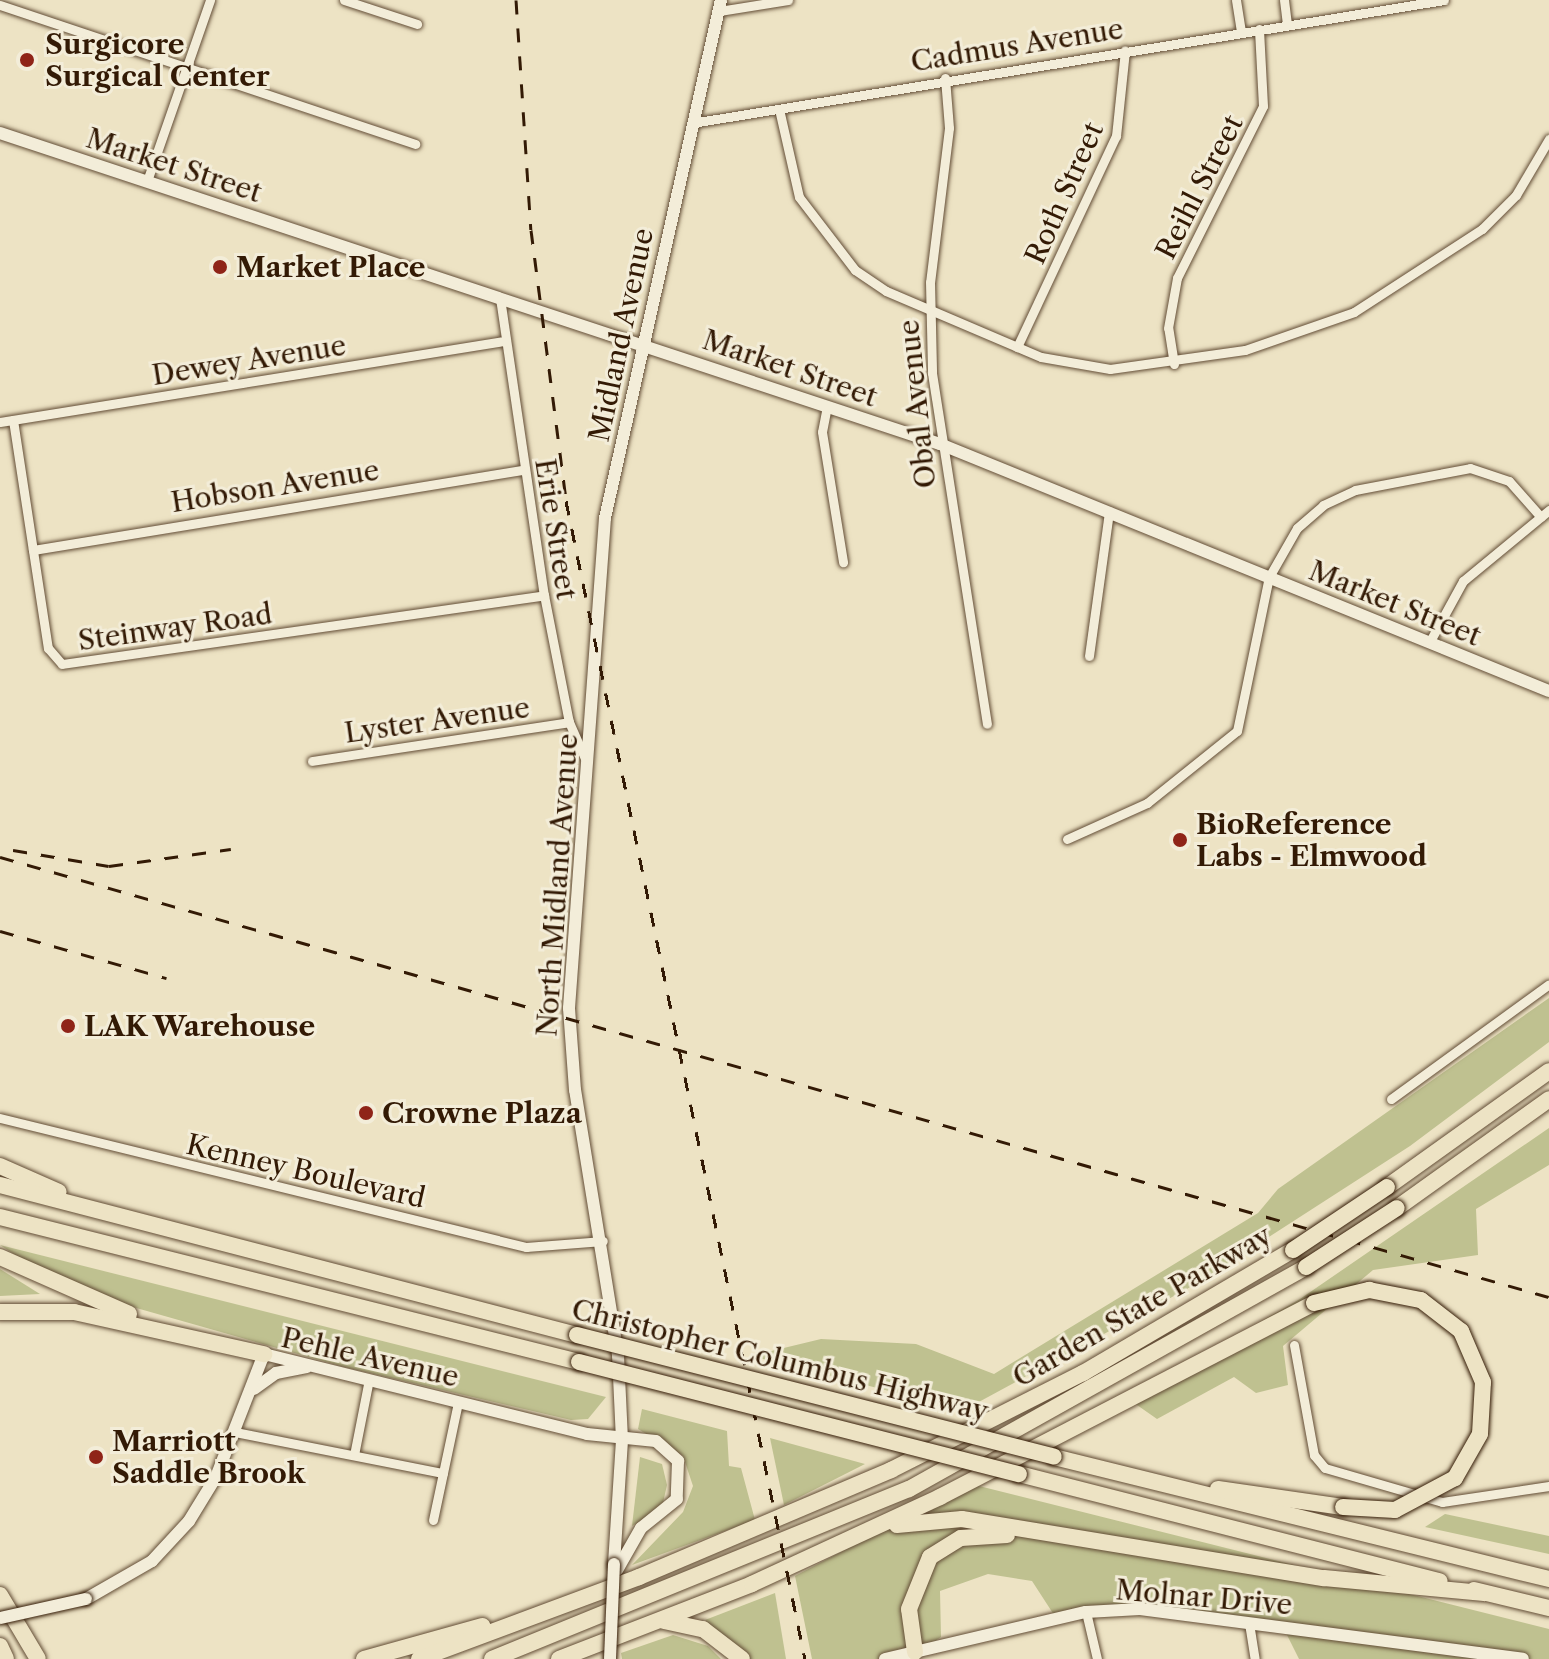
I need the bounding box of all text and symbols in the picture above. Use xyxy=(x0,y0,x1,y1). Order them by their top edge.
street label: Cadmus Avenue xyxy=(908,12,1126,78)
place label: Surgicore Surgical Center xyxy=(45,27,270,93)
marker: Surgicore Surgical Center xyxy=(16,49,38,71)
street label: Reihl Street xyxy=(1148,109,1250,265)
street label: Roth Street xyxy=(1018,117,1110,269)
street label: Market Street xyxy=(82,121,266,209)
street label: Midland Avenue xyxy=(582,225,660,445)
place label: Market Place xyxy=(236,250,426,284)
marker: Market Place xyxy=(211,258,229,276)
street label: Obal Avenue xyxy=(891,318,943,490)
street label: Market Street xyxy=(698,322,882,414)
street label: Dewey Avenue xyxy=(149,328,349,392)
street label: Hobson Avenue xyxy=(168,453,382,519)
street label: Erie Street xyxy=(528,456,584,602)
street label: Market Street xyxy=(1304,553,1486,653)
street label: Steinway Road xyxy=(75,597,275,657)
street label: Lyster Avenue xyxy=(341,690,533,750)
street label: North Midland Avenue xyxy=(530,732,584,1038)
place label: BioReference Labs - Elmwood xyxy=(1196,807,1427,873)
marker: BioReference Labs - Elmwood xyxy=(1171,831,1189,849)
place label: LAK Warehouse xyxy=(84,1009,317,1043)
marker: LAK Warehouse xyxy=(59,1017,77,1035)
place label: Crowne Plaza xyxy=(382,1096,582,1130)
marker: Crowne Plaza xyxy=(357,1104,375,1122)
street label: Kenney Boulevard xyxy=(183,1127,429,1215)
street label: Garden State Parkway xyxy=(1007,1218,1277,1394)
street label: Christopher Columbus Highway xyxy=(568,1292,992,1428)
street label: Pehle Avenue xyxy=(278,1320,462,1394)
place label: Marriott Saddle Brook xyxy=(112,1424,305,1490)
marker: Marriott Saddle Brook xyxy=(87,1448,105,1466)
street label: Molnar Drive xyxy=(1114,1573,1294,1621)

